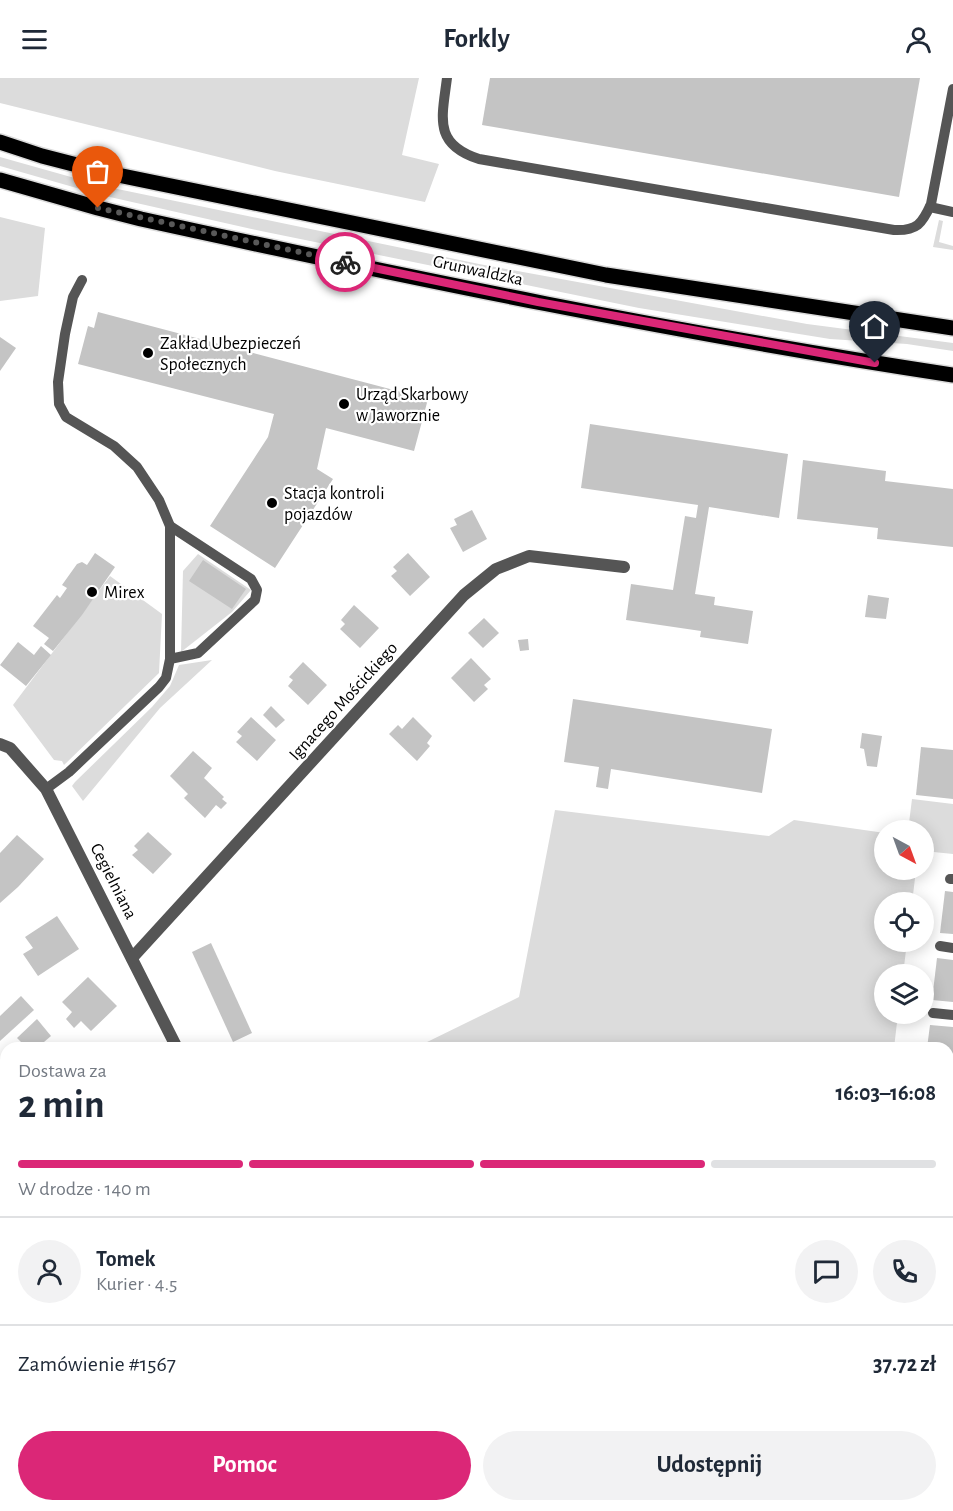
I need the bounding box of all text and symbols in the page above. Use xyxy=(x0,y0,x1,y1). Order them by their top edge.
icon: menu xyxy=(18,23,51,56)
icon: person xyxy=(902,23,935,56)
text: Forkly xyxy=(443,25,510,52)
pin xyxy=(72,146,123,208)
icon: bag xyxy=(81,155,114,188)
courier xyxy=(315,232,375,292)
icon: bike xyxy=(329,246,362,279)
street label: Grunwaldzka xyxy=(431,253,525,289)
pin xyxy=(849,301,900,363)
icon: home xyxy=(858,310,891,343)
place label: Zakład Ubezpieczeń Społecznych xyxy=(160,335,301,374)
marker: Zakład Ubezpieczeń Społecznych xyxy=(141,346,155,360)
place label: Urząd Skarbowy w Jaworznie xyxy=(356,386,469,425)
marker: Urząd Skarbowy w Jaworznie xyxy=(337,397,351,411)
place label: Stacja kontroli pojazdów xyxy=(284,485,385,524)
marker: Stacja kontroli pojazdów xyxy=(265,496,279,510)
place label: Mirex xyxy=(104,584,145,602)
marker: Mirex xyxy=(85,585,99,599)
street label: Ignacego Mościckiego xyxy=(286,639,401,764)
north arrow xyxy=(874,820,934,880)
map controls xyxy=(874,820,934,1024)
street label: Cegielniana xyxy=(86,841,140,922)
button: locate xyxy=(874,892,934,952)
button: layers xyxy=(874,964,934,1024)
text: Dostawa za xyxy=(18,1061,107,1081)
text: 16:03–16:08 xyxy=(835,1082,936,1104)
text: 2 min xyxy=(18,1086,105,1125)
text: W drodze · 140 m xyxy=(18,1179,151,1199)
button: person xyxy=(18,1240,81,1303)
button: chat xyxy=(795,1240,858,1303)
button: phone xyxy=(873,1240,936,1303)
text: Tomek xyxy=(96,1248,155,1270)
text: Kurier · 4.5 xyxy=(96,1274,177,1294)
text: Zamówienie #1567 xyxy=(18,1353,176,1375)
text: 37.72 zł xyxy=(873,1353,936,1375)
button: Pomoc xyxy=(18,1431,471,1500)
button: Udostępnij xyxy=(483,1431,936,1500)

